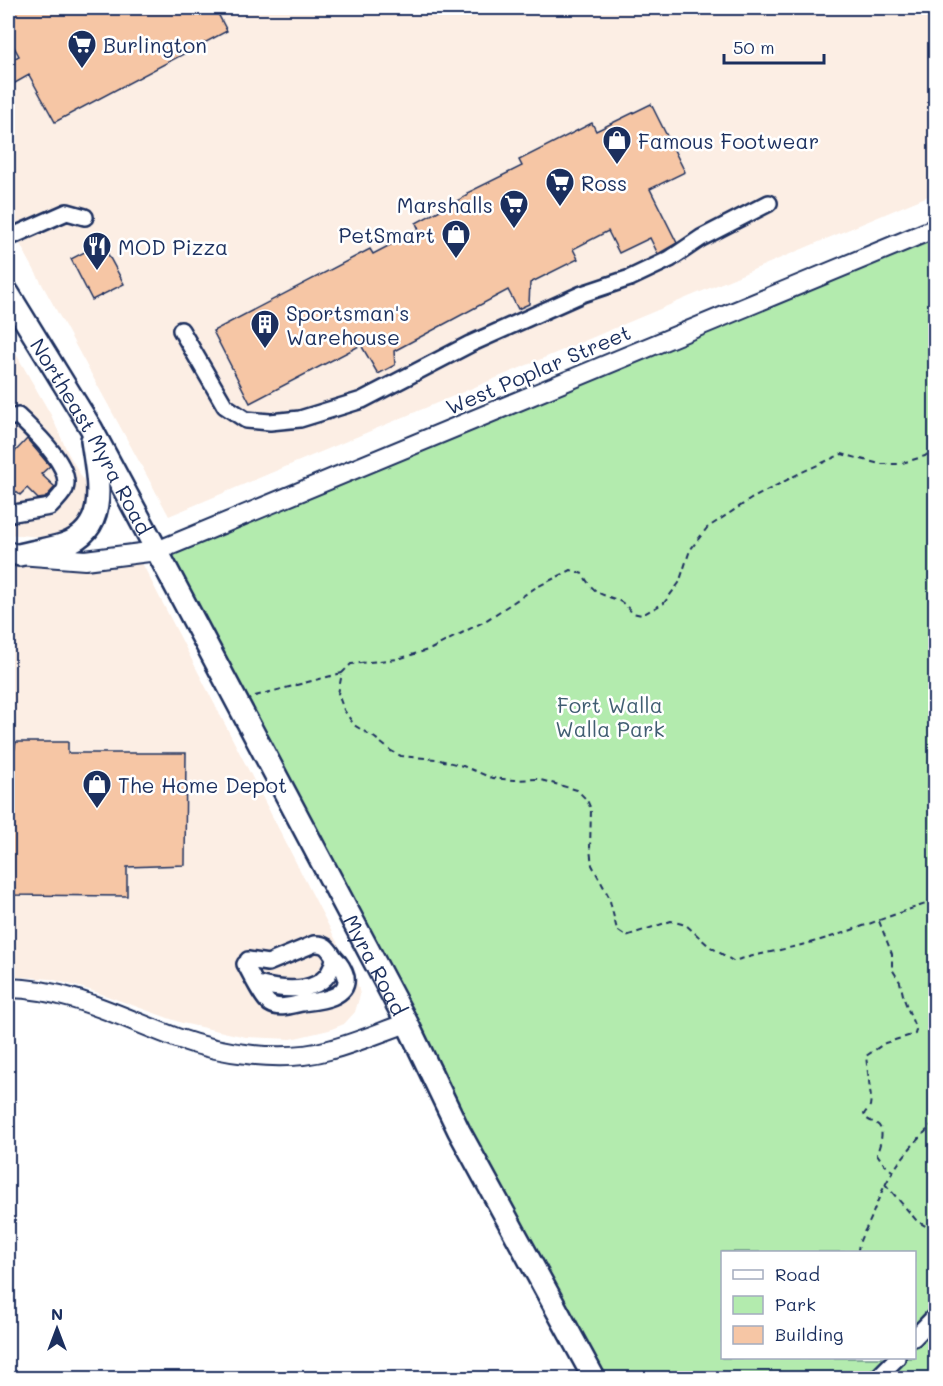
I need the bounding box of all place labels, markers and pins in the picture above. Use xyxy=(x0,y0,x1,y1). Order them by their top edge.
supermarket icon: Burlington xyxy=(66,28,98,70)
place label: Burlington xyxy=(103,31,207,58)
shop icon: Famous Footwear xyxy=(601,124,633,166)
place label: Famous Footwear xyxy=(638,127,819,154)
supermarket icon: Ross xyxy=(544,166,576,208)
place label: Ross xyxy=(581,169,627,196)
supermarket icon: Marshalls xyxy=(498,188,530,230)
place label: Marshalls xyxy=(397,191,493,218)
shop icon: PetSmart xyxy=(440,218,472,260)
place label: PetSmart xyxy=(339,221,435,248)
restaurant icon: MOD Pizza xyxy=(81,230,113,272)
place label: MOD Pizza xyxy=(118,233,228,260)
place label: Sportsman's Warehouse xyxy=(286,299,410,350)
building icon: Sportsman's Warehouse xyxy=(249,308,281,350)
shop icon: The Home Depot xyxy=(81,768,113,810)
place label: The Home Depot xyxy=(118,771,287,798)

